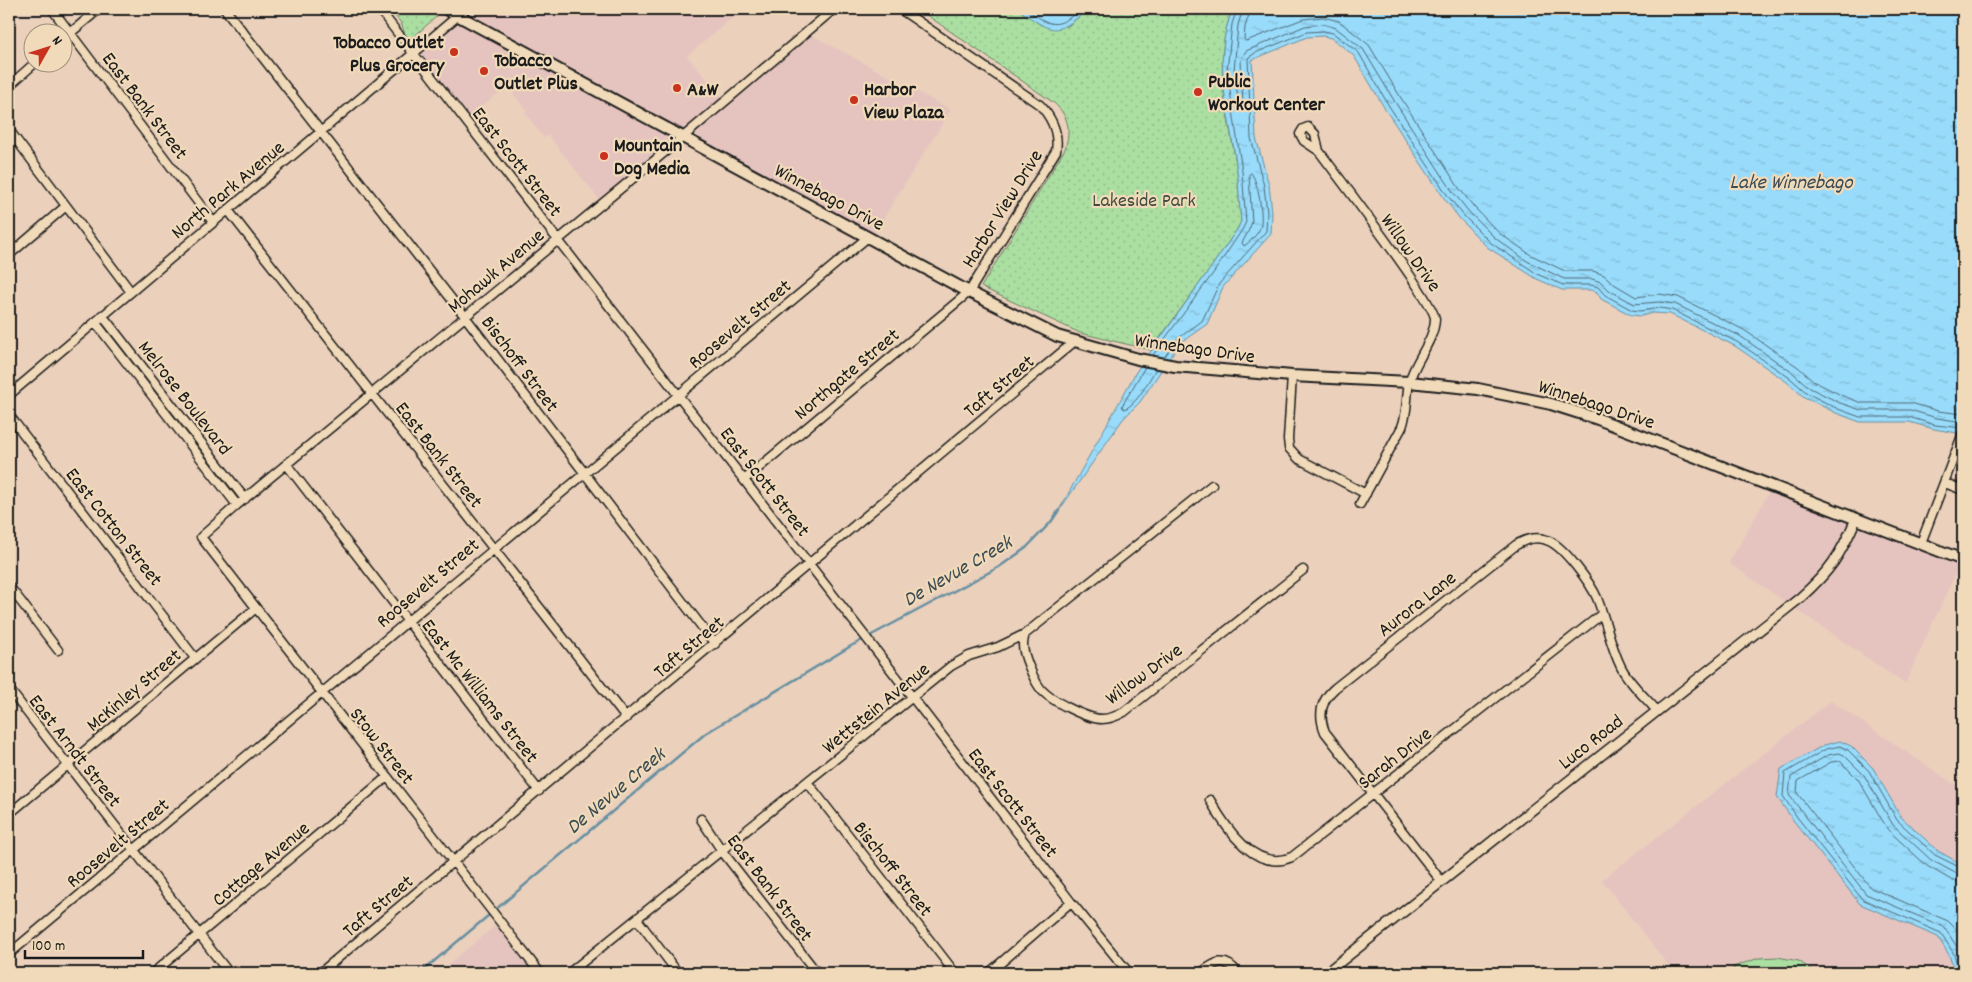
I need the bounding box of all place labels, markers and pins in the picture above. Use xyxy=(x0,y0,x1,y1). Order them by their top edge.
place label: Tobacco Outlet Plus Grocery xyxy=(333,30,445,81)
marker: Tobacco Outlet Plus Grocery xyxy=(448,46,460,58)
place label: Tobacco Outlet Plus xyxy=(494,48,578,99)
marker: Tobacco Outlet Plus xyxy=(478,65,490,77)
place label: Public Workout Center xyxy=(1208,69,1326,120)
place label: A&W xyxy=(687,77,719,105)
place label: Harbor View Plaza xyxy=(864,77,944,128)
marker: A&W xyxy=(671,82,683,94)
marker: Public Workout Center xyxy=(1192,86,1204,98)
marker: Harbor View Plaza xyxy=(848,94,860,106)
place label: Mountain Dog Media xyxy=(614,133,690,184)
marker: Mountain Dog Media xyxy=(598,150,610,162)

